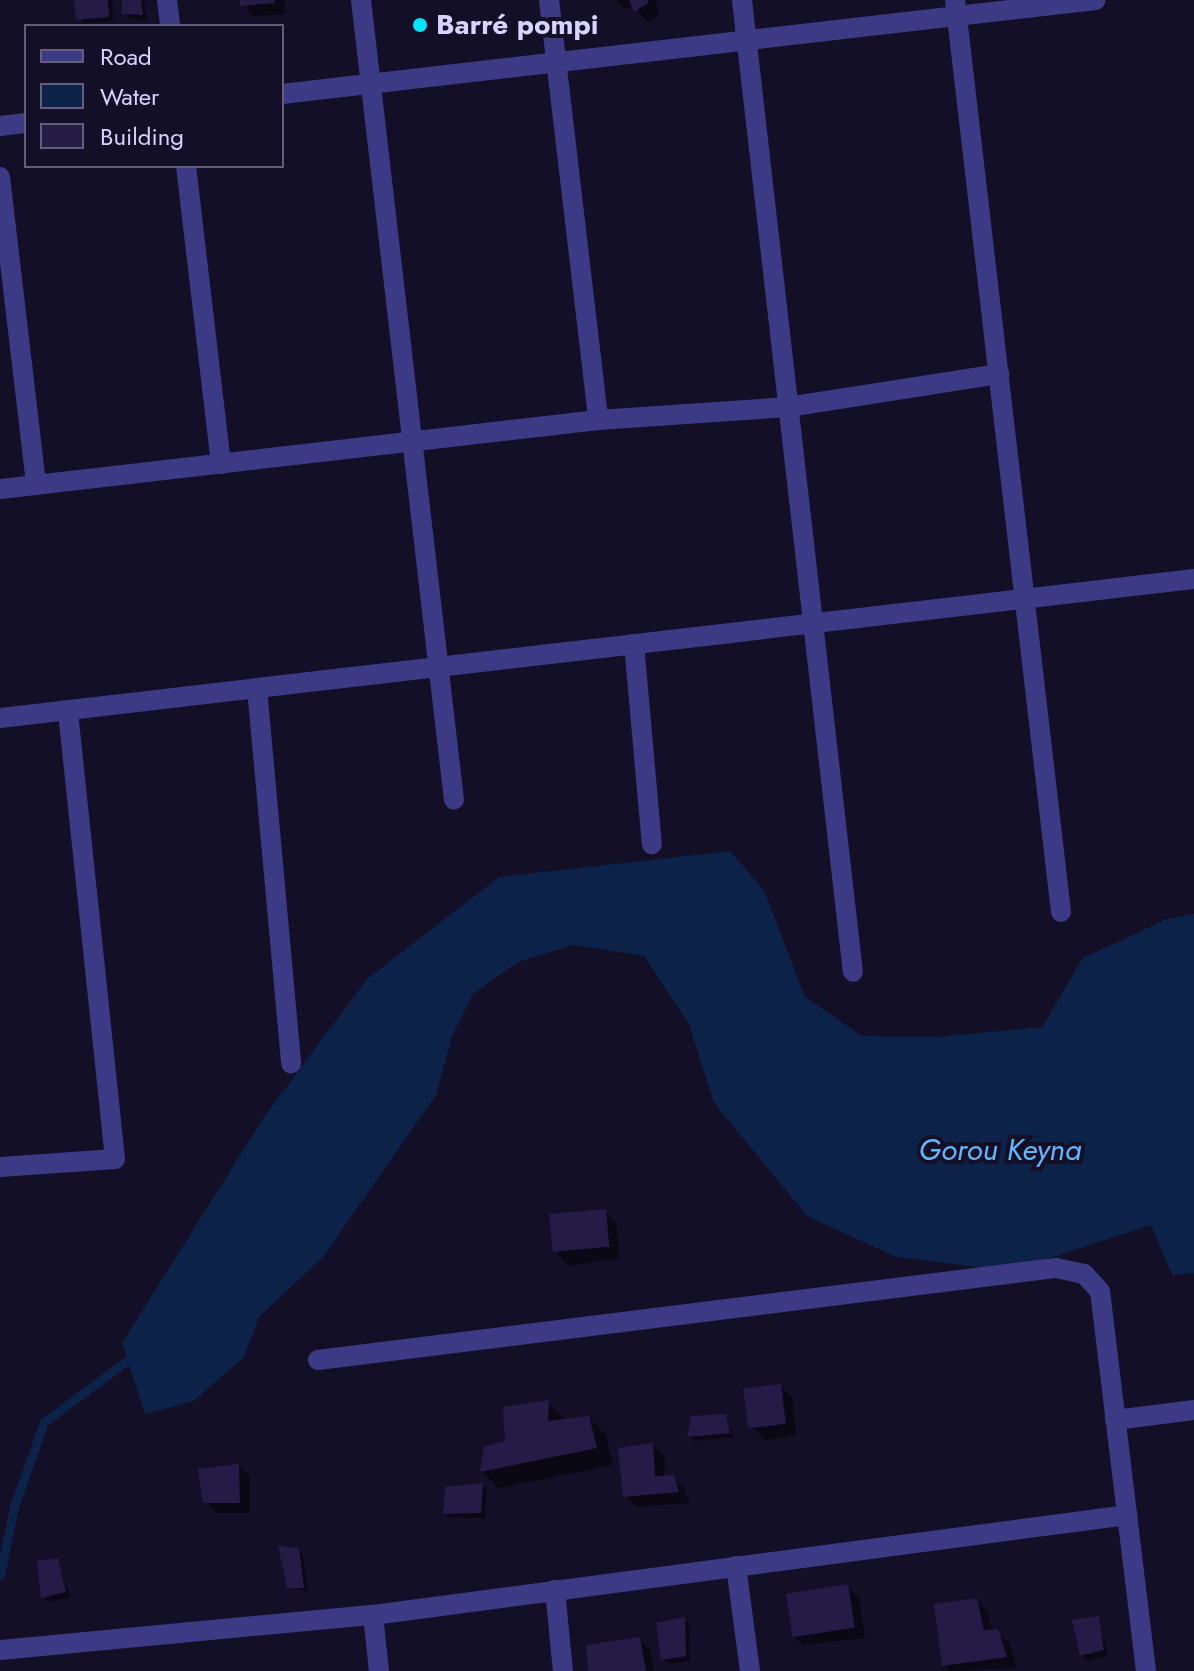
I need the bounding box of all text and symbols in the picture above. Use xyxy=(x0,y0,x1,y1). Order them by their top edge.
place label: Barré pompi xyxy=(436,8,598,42)
marker: Barré pompi xyxy=(411,16,429,34)
legend xyxy=(24,24,284,168)
text: Road xyxy=(100,39,152,74)
text: Water xyxy=(100,79,159,114)
text: Building xyxy=(100,119,184,154)
water label: Gorou Keyna xyxy=(919,1132,1081,1168)

